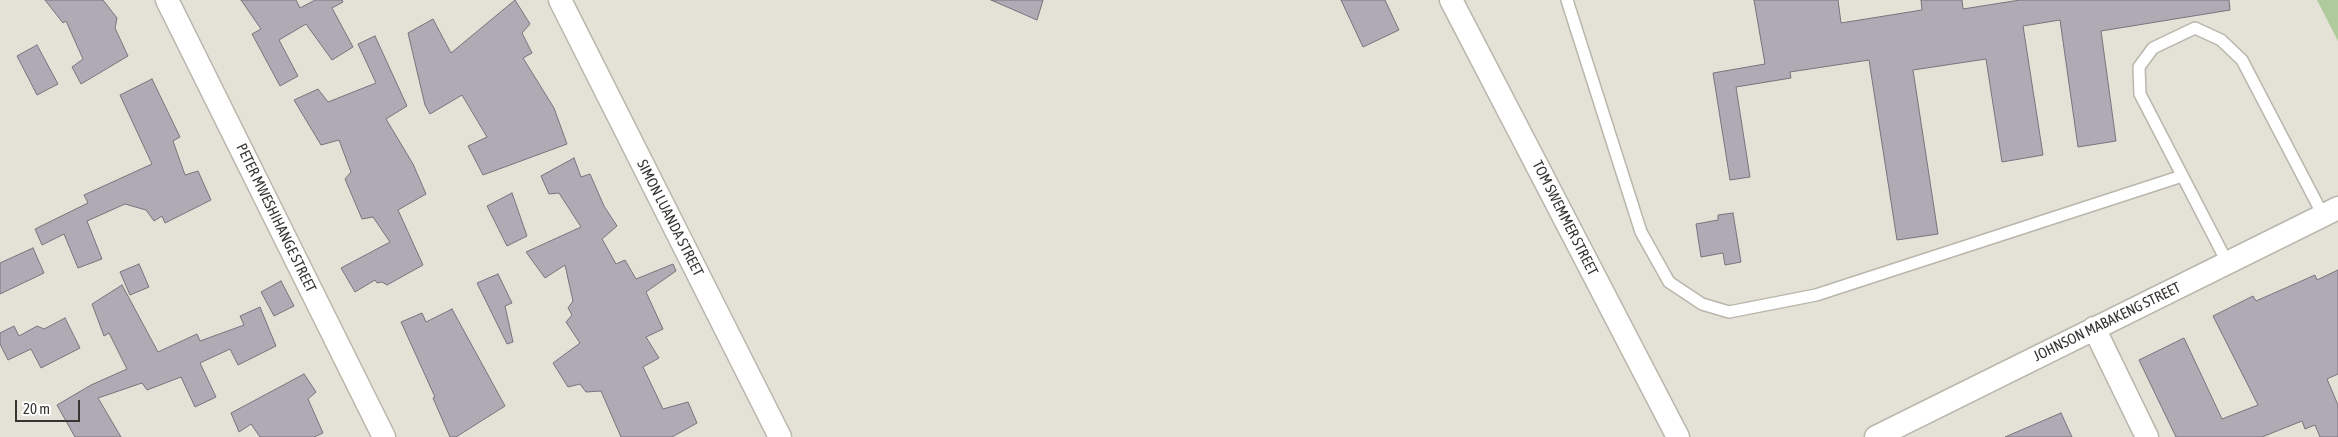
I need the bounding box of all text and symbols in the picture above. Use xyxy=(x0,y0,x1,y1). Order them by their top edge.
street label: PETER MWESHIHANGE STREET xyxy=(232,141,320,295)
street label: SIMON LUANDA STREET xyxy=(633,157,707,279)
street label: TOM SWEMMER STREET xyxy=(1528,158,1602,278)
street label: JOHNSON MABAKENG STREET xyxy=(2031,279,2183,365)
scale bar xyxy=(18,390,82,422)
text: 20 m xyxy=(23,400,50,417)

